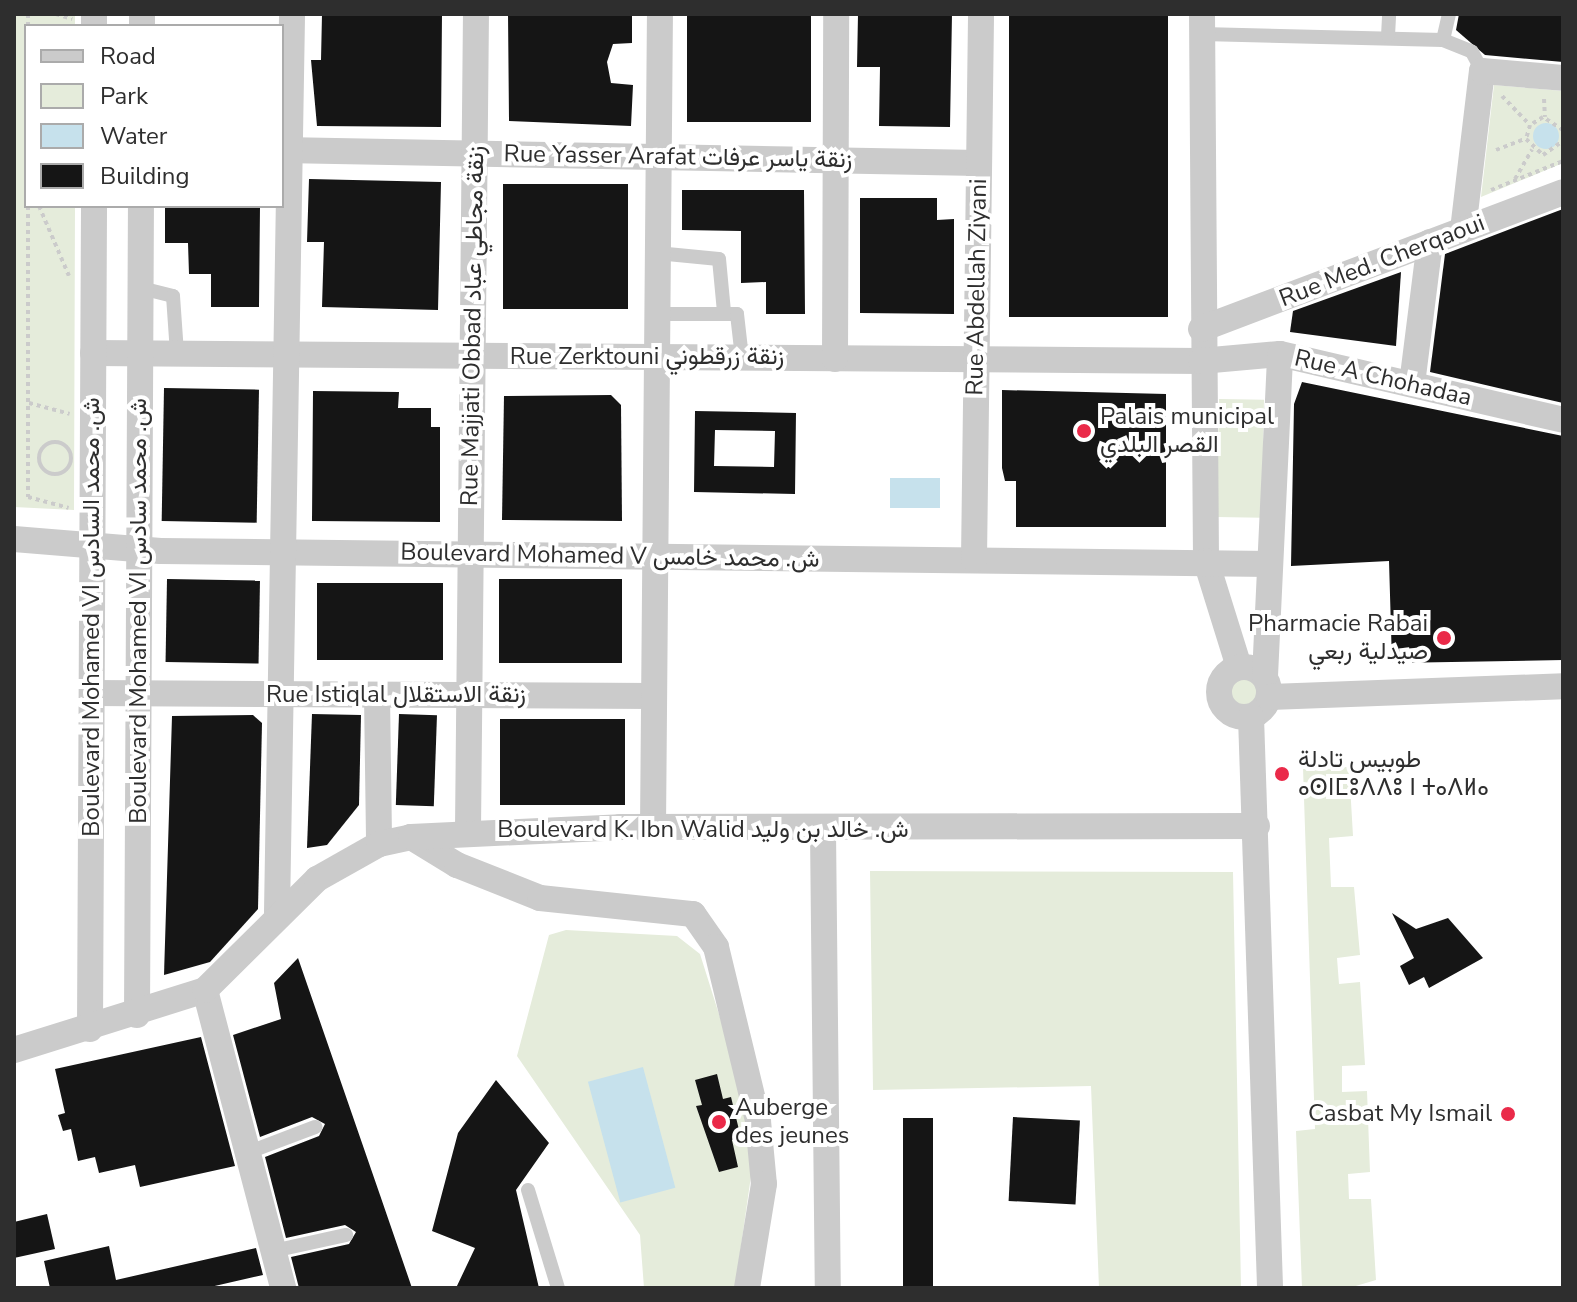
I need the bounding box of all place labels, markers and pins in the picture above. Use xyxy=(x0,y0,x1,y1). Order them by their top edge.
place label: Palais municipal القصر البلدي xyxy=(1100,403,1274,459)
marker: Palais municipal القصر البلدي xyxy=(1075,422,1093,440)
place label: Pharmacie Rabai صيدلية ربعي xyxy=(1248,610,1428,666)
marker: Pharmacie Rabai صيدلية ربعي xyxy=(1435,629,1453,647)
place label: طوبيس تادلة ⴰⵙⵏⵎⵓⴷⴷⵓ ⵏ ⵜⴰⴷⵍⴰ xyxy=(1298,746,1489,802)
marker: طوبيس تادلة ⴰⵙⵏⵎⵓⴷⴷⵓ ⵏ ⵜⴰⴷⵍⴰ xyxy=(1273,765,1291,783)
place label: Auberge des jeunes xyxy=(735,1094,849,1150)
place label: Casbat My Ismail xyxy=(1308,1100,1492,1128)
marker: Casbat My Ismail xyxy=(1499,1105,1517,1123)
marker: Auberge des jeunes xyxy=(710,1113,728,1131)

